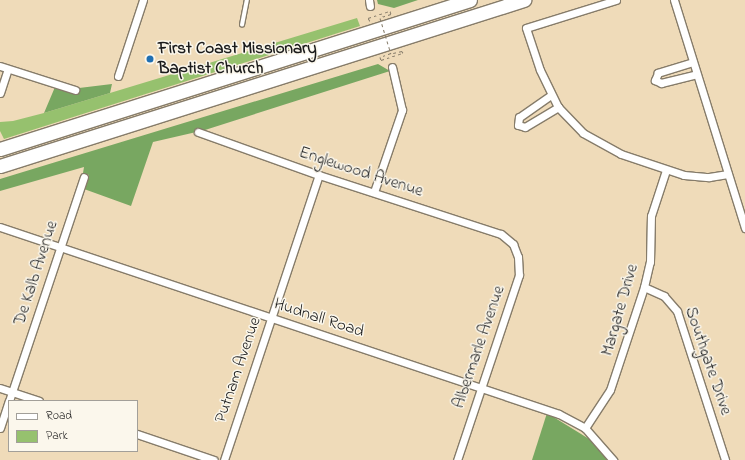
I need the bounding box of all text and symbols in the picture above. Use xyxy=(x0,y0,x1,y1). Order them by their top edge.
place label: First Coast Missionary Baptist Church xyxy=(158,39,317,79)
marker: First Coast Missionary Baptist Church xyxy=(145,54,155,64)
street label: Englewood Avenue xyxy=(296,142,426,202)
street label: De Kalb Avenue xyxy=(10,218,62,328)
street label: Margate Drive xyxy=(597,262,643,358)
street label: Albermarle Avenue xyxy=(448,283,510,411)
street label: Hudnall Road xyxy=(271,294,367,342)
street label: Southgate Drive xyxy=(680,304,736,418)
street label: Putnam Avenue xyxy=(210,315,266,425)
legend xyxy=(8,400,138,452)
text: Road xyxy=(46,407,72,425)
text: Park xyxy=(46,427,68,445)

